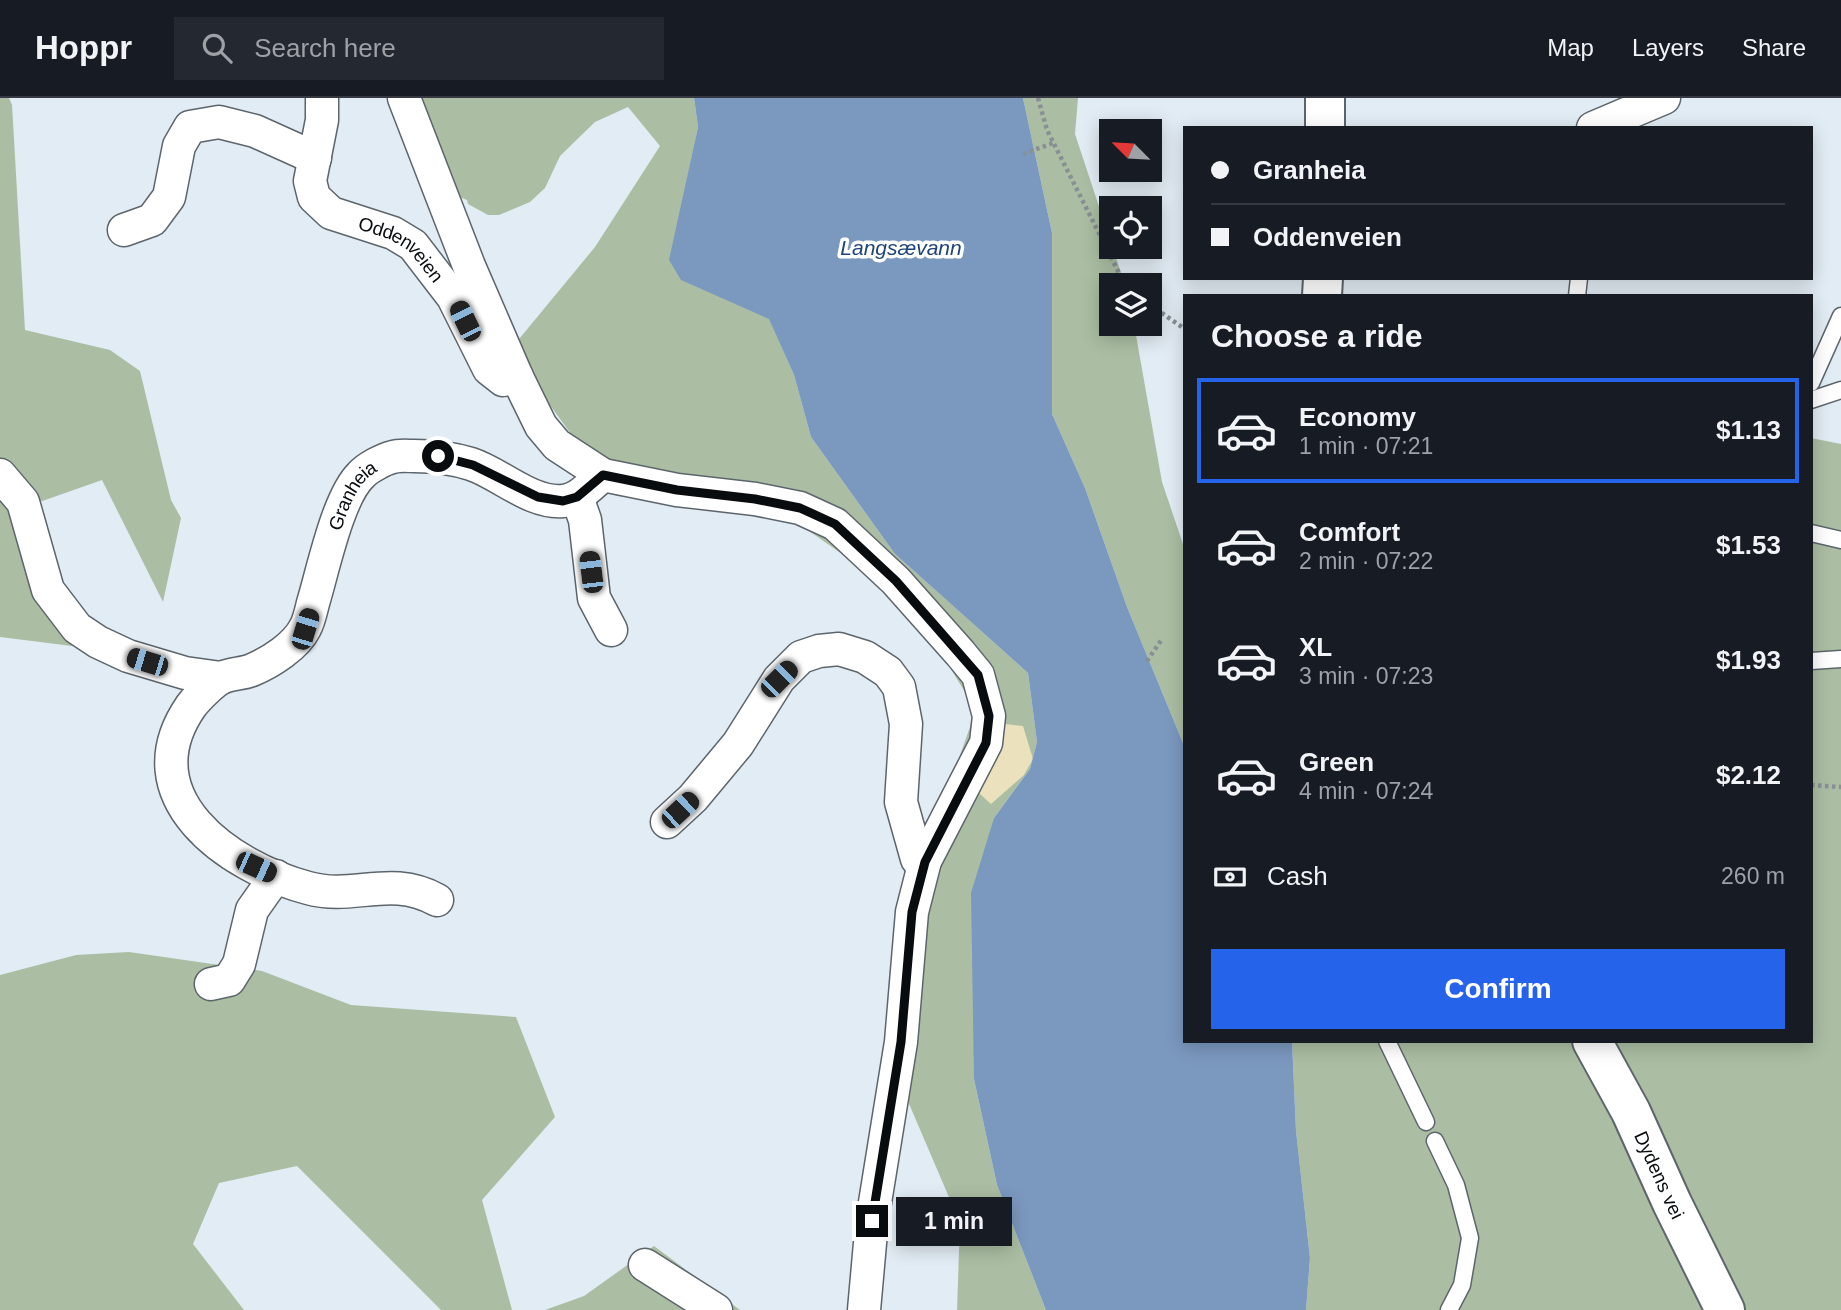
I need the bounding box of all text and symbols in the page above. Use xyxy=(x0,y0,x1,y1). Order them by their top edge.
search box xyxy=(174,17,664,80)
text: Hoppr xyxy=(35,29,132,66)
icon: search xyxy=(198,29,236,67)
text: Search here xyxy=(254,33,396,63)
text: Map xyxy=(1547,34,1594,61)
text: Layers xyxy=(1632,34,1704,61)
text: Share xyxy=(1742,34,1806,61)
north arrow xyxy=(1099,119,1162,182)
map controls xyxy=(1099,119,1162,336)
text: Granheia xyxy=(1253,155,1366,185)
button: locate xyxy=(1099,196,1162,259)
street label: Oddenveien xyxy=(356,213,448,286)
text: Oddenveien xyxy=(1253,222,1402,252)
water label: Langsævann xyxy=(840,236,962,259)
button: layers xyxy=(1099,273,1162,336)
car xyxy=(447,298,484,344)
text: Choose a ride xyxy=(1211,318,1423,354)
icon: car xyxy=(1215,399,1278,462)
text: Economy xyxy=(1299,402,1416,432)
text: $1.13 xyxy=(1716,415,1781,445)
text: 1 min · 07:21 xyxy=(1299,433,1433,459)
route start xyxy=(422,440,454,472)
street label: Granheia xyxy=(324,456,381,533)
icon: car xyxy=(1215,514,1278,577)
text: Comfort xyxy=(1299,517,1400,547)
text: $1.53 xyxy=(1716,530,1781,560)
text: 2 min · 07:22 xyxy=(1299,548,1433,574)
car xyxy=(579,550,604,594)
car xyxy=(289,606,322,652)
icon: car xyxy=(1215,629,1278,692)
text: XL xyxy=(1299,632,1332,662)
text: $1.93 xyxy=(1716,645,1781,675)
car xyxy=(124,646,171,678)
car xyxy=(757,657,802,701)
text: 3 min · 07:23 xyxy=(1299,663,1433,689)
icon: car xyxy=(1215,744,1278,807)
text: Green xyxy=(1299,747,1374,777)
text: $2.12 xyxy=(1716,760,1781,790)
text: 4 min · 07:24 xyxy=(1299,778,1433,804)
car xyxy=(658,788,703,832)
car xyxy=(233,849,280,885)
icon: cash xyxy=(1211,858,1249,896)
text: Cash xyxy=(1267,861,1328,891)
text: 260 m xyxy=(1721,863,1785,889)
button: Confirm xyxy=(1211,949,1785,1029)
street label: Dydens vei xyxy=(1630,1128,1688,1222)
callout: 1 min xyxy=(896,1196,1012,1246)
route end xyxy=(856,1205,888,1237)
text: 1 min xyxy=(924,1208,984,1234)

